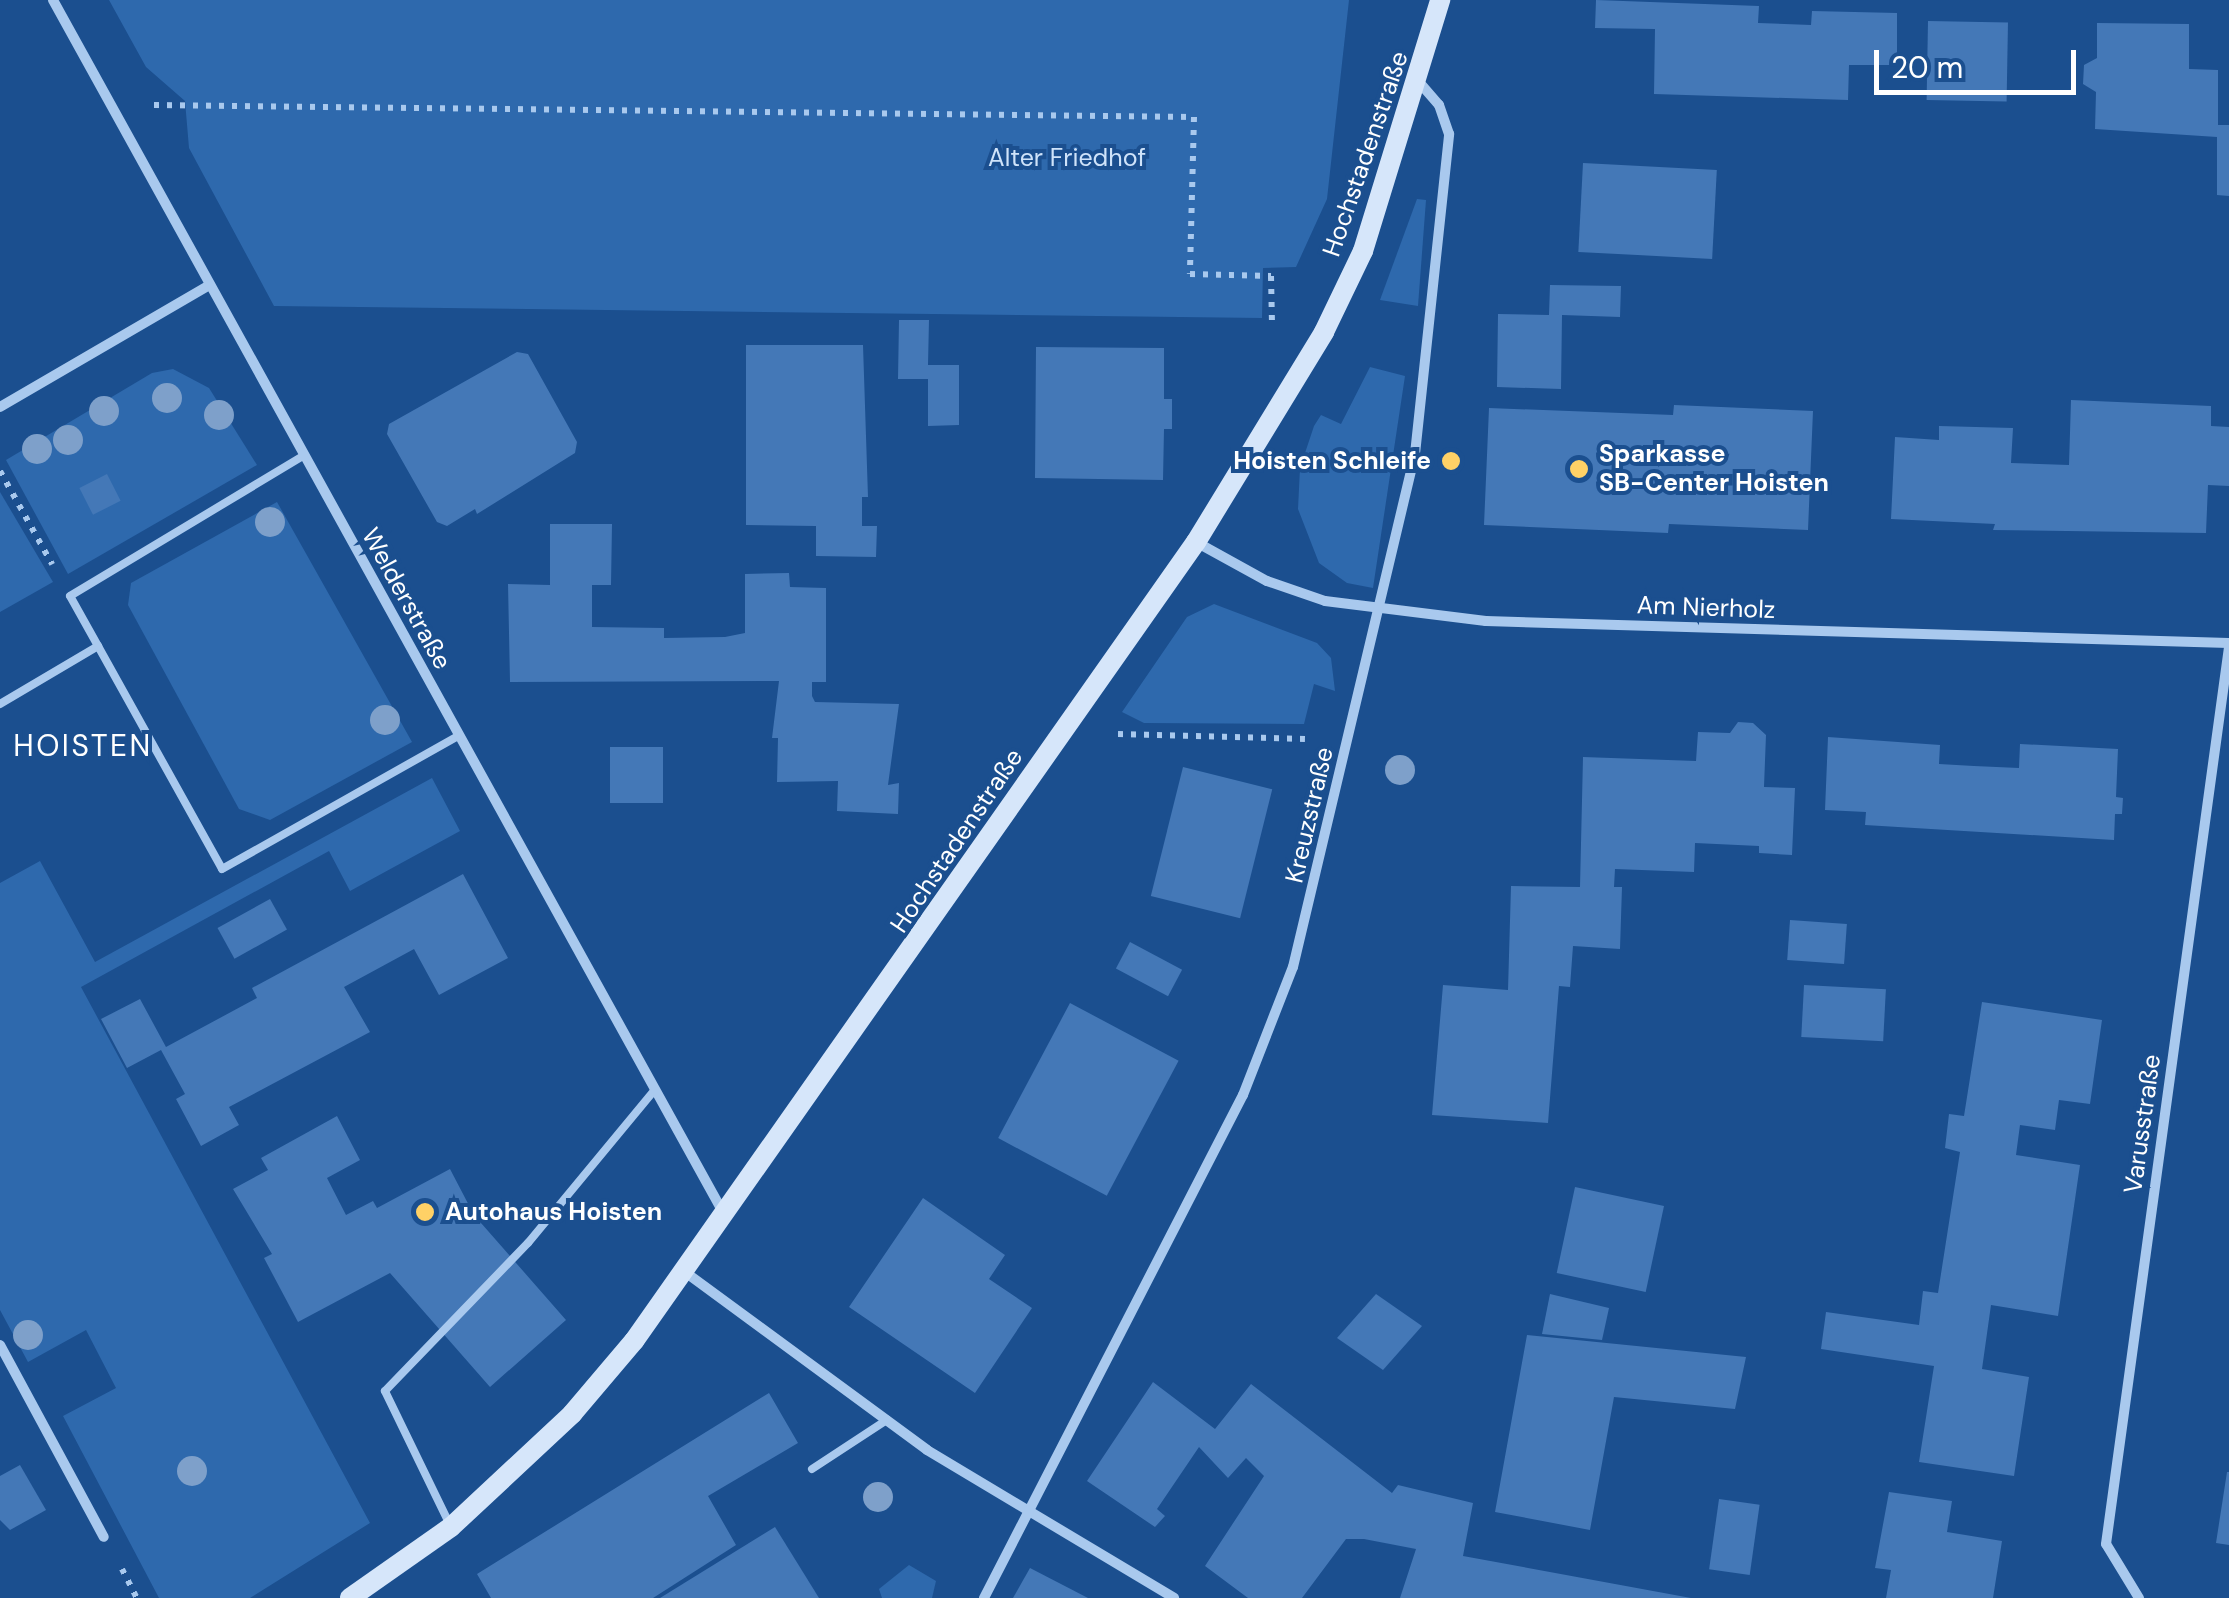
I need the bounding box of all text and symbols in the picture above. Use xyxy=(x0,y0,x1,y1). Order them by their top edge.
scale bar xyxy=(1879,30,2082,92)
street label: Hochstadenstraße xyxy=(1317,47,1415,261)
text: 20 m xyxy=(1891,48,1963,87)
park label: Alter Friedhof xyxy=(988,143,1146,173)
place label: Sparkasse SB-Center Hoisten xyxy=(1599,440,1829,499)
place label: Hoisten Schleife xyxy=(1233,446,1431,476)
marker: Hoisten Schleife xyxy=(1440,450,1462,472)
marker: Sparkasse SB-Center Hoisten xyxy=(1568,458,1590,480)
street label: Welderstraße xyxy=(355,523,457,675)
street label: Am Nierholz xyxy=(1636,591,1776,625)
district label: HOISTEN xyxy=(13,728,153,764)
street label: Hochstadenstraße xyxy=(884,743,1030,939)
street label: Kreuzstraße xyxy=(1280,744,1340,886)
street label: Varusstraße xyxy=(2118,1053,2168,1195)
place label: Autohaus Hoisten xyxy=(445,1197,662,1227)
marker: Autohaus Hoisten xyxy=(414,1201,436,1223)

